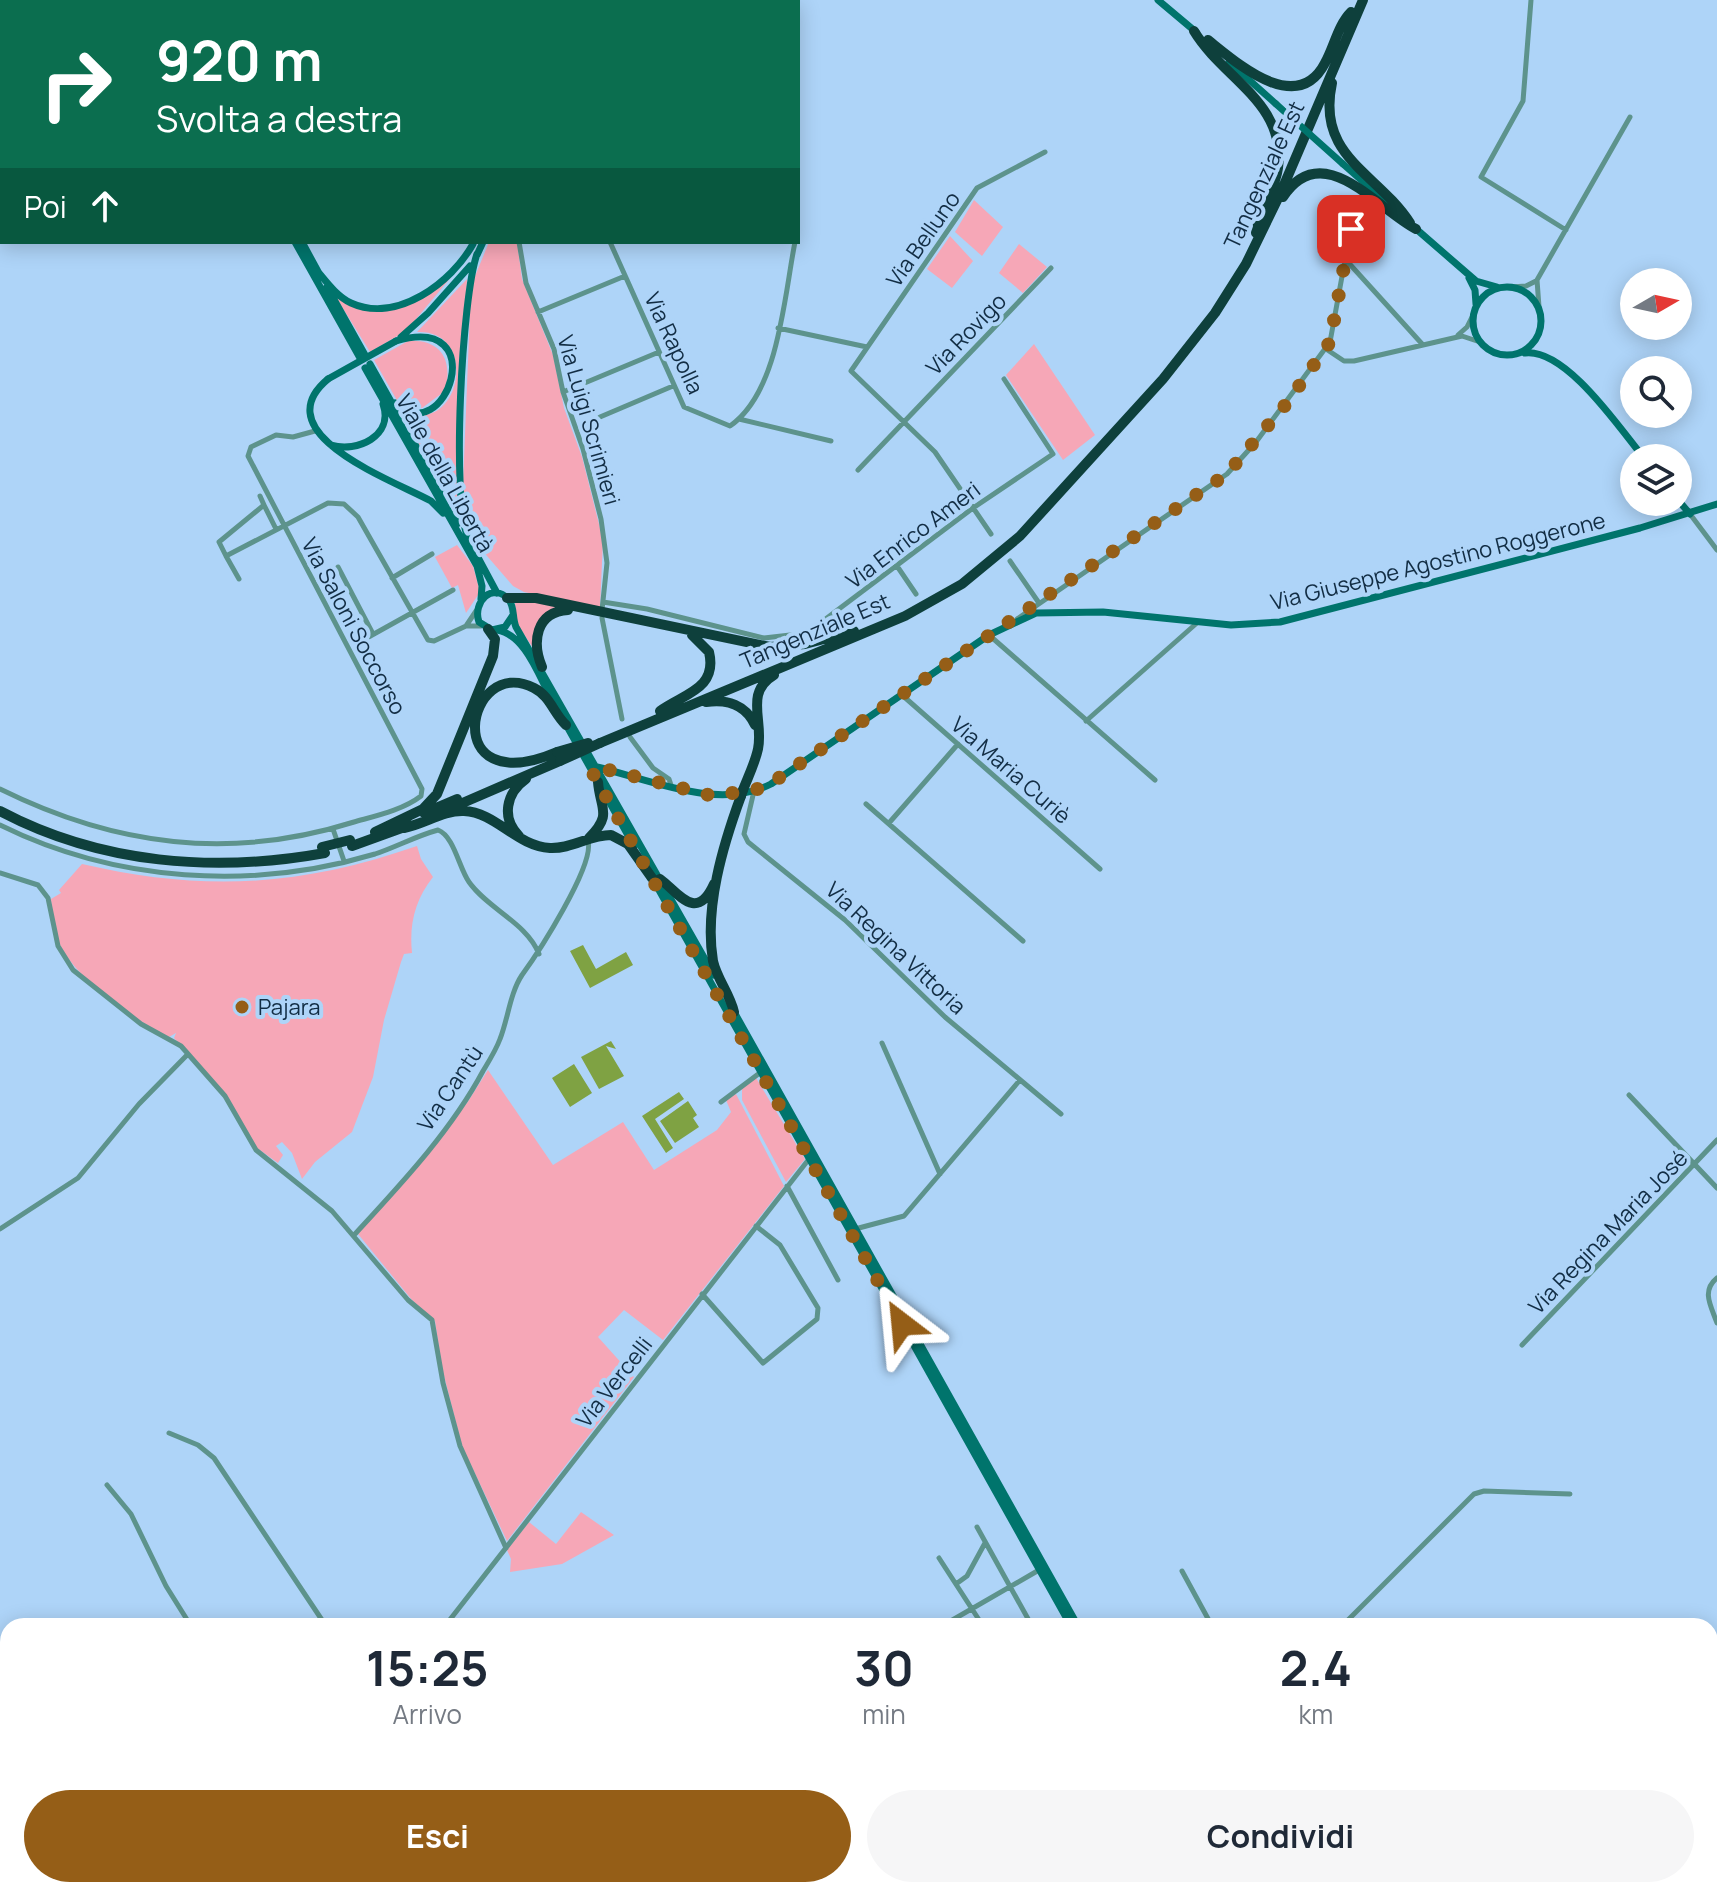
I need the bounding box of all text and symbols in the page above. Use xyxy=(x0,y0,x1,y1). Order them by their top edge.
text: 920 m xyxy=(156,21,323,98)
icon: right xyxy=(24,32,128,136)
text: Svolta a destra xyxy=(156,94,402,143)
street label: Tangenziale Est xyxy=(1217,96,1311,254)
icon: ahead xyxy=(83,184,127,228)
street label: Via Belluno xyxy=(879,185,967,293)
text: Poi xyxy=(24,186,67,227)
pin xyxy=(1317,195,1385,263)
icon: arrive xyxy=(1329,207,1373,251)
north arrow xyxy=(1620,268,1692,340)
map controls xyxy=(1620,268,1692,516)
street label: Via Rovigo xyxy=(919,286,1013,382)
street label: Via Rapolla xyxy=(637,287,711,399)
street label: Via Luigi Scrimieri xyxy=(550,332,628,508)
button: search xyxy=(1620,356,1692,428)
street label: Viale della Libertà xyxy=(389,389,501,557)
button: layers xyxy=(1620,444,1692,516)
street label: Via Enrico Ameri xyxy=(840,475,986,595)
street label: Via Giuseppe Agostino Roggerone xyxy=(1268,505,1609,617)
street label: Via Saloni Soccorso xyxy=(295,532,413,720)
street label: Tangenziale Est xyxy=(736,586,895,676)
street label: Via Maria Curiè xyxy=(945,710,1077,831)
street label: Via Regina Vittoria xyxy=(819,875,973,1021)
place label: Pajara xyxy=(258,992,320,1022)
marker: Pajara xyxy=(233,998,251,1016)
street label: Via Cantù xyxy=(410,1039,490,1137)
street label: Via Regina Maria José xyxy=(1522,1143,1694,1321)
position arrow xyxy=(860,1282,944,1366)
street label: Via Vercelli xyxy=(569,1331,659,1433)
text: 15:25 xyxy=(366,1635,488,1700)
text: 30 xyxy=(854,1635,914,1700)
text: 2.4 xyxy=(1280,1635,1352,1700)
text: Arrivo xyxy=(392,1696,462,1732)
text: min xyxy=(862,1696,906,1732)
text: km xyxy=(1298,1696,1333,1732)
button: Esci xyxy=(24,1790,851,1882)
button: Condividi xyxy=(867,1790,1694,1882)

